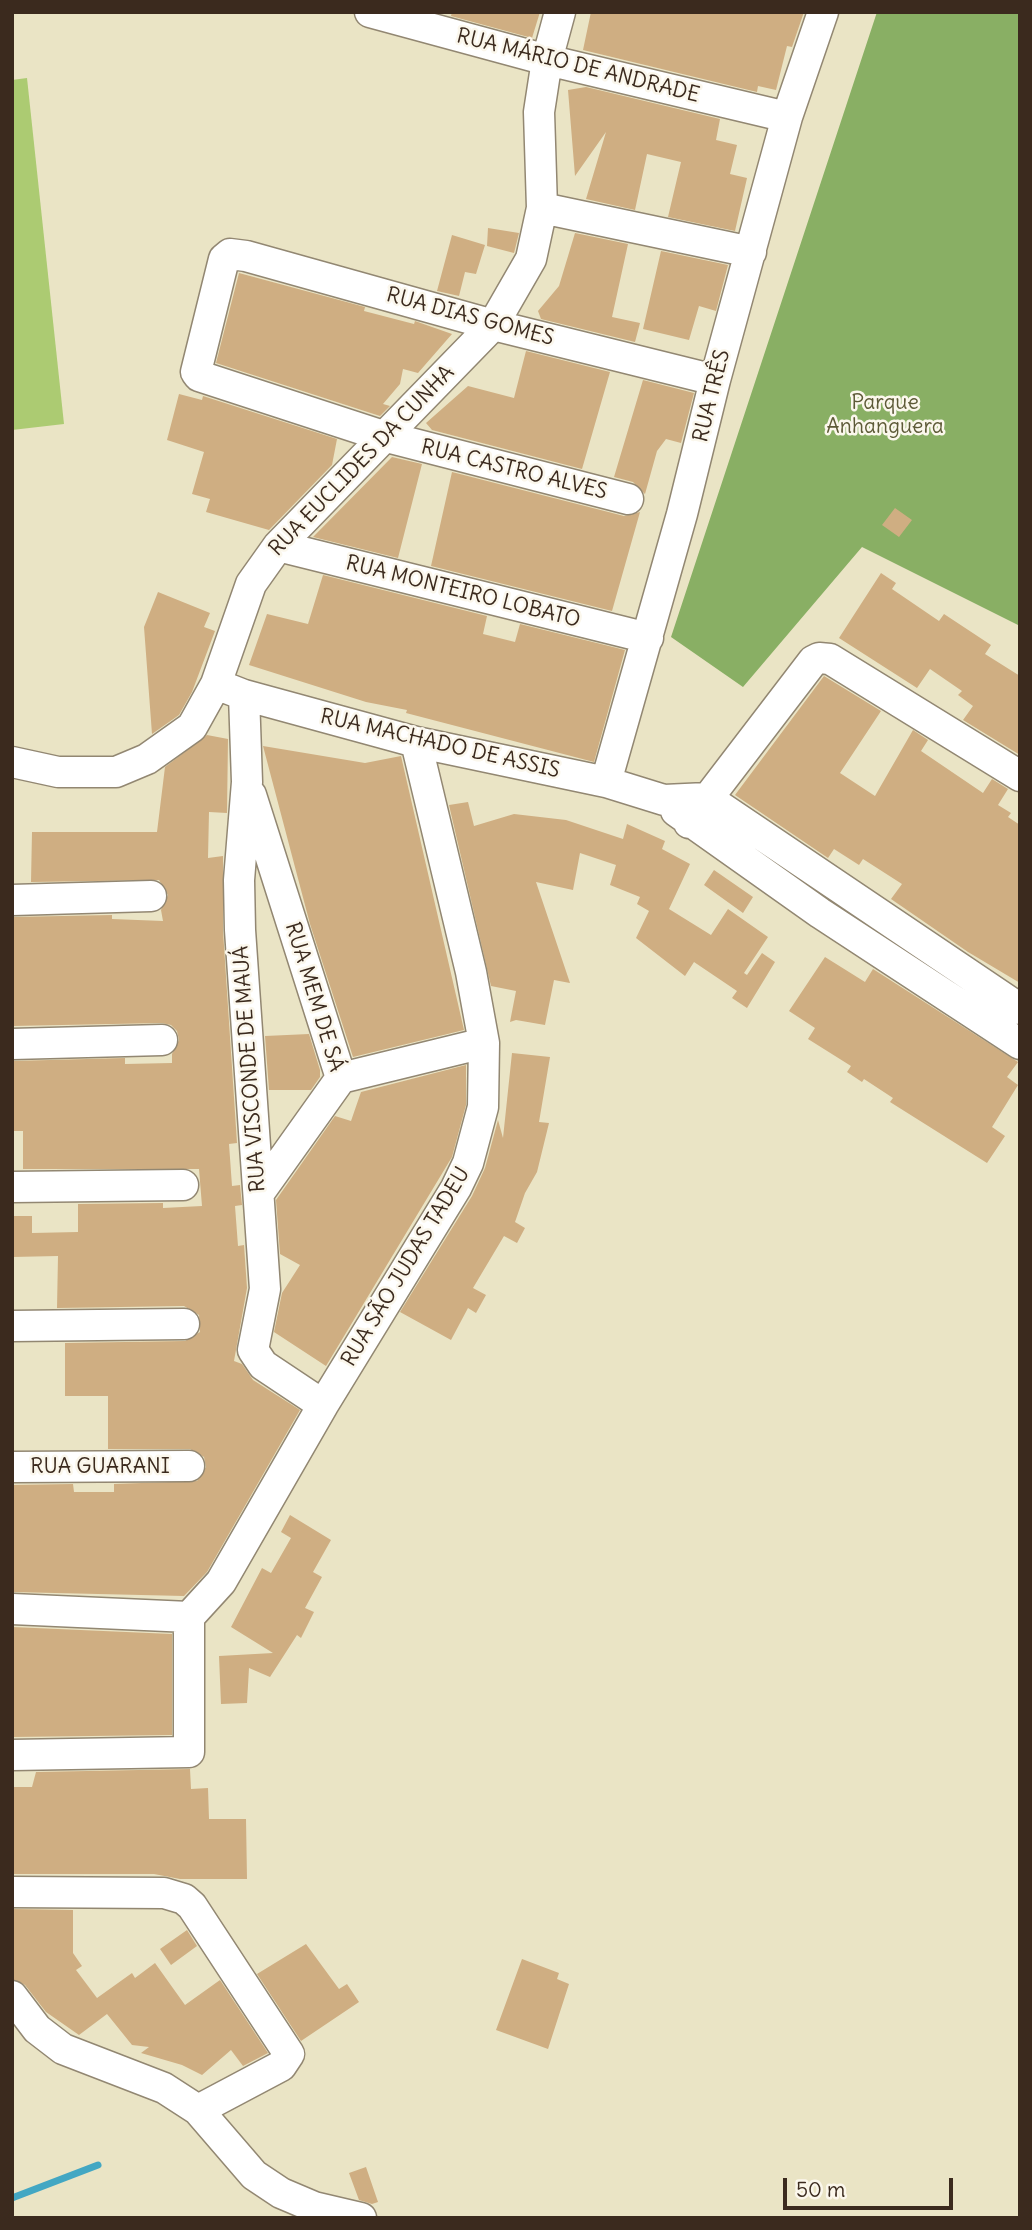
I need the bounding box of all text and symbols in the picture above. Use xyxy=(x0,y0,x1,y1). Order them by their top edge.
street label: RUA MÁRIO DE ANDRADE xyxy=(454,24,702,108)
street label: RUA DIAS GOMES xyxy=(384,283,556,351)
street label: RUA TRÊS xyxy=(688,347,736,445)
street label: RUA EUCLIDES DA CUNHA xyxy=(264,360,460,562)
park label: Parque Anhanguera xyxy=(826,390,944,440)
street label: RUA CASTRO ALVES xyxy=(418,435,610,505)
street label: RUA MONTEIRO LOBATO xyxy=(343,551,583,633)
street label: RUA MACHADO DE ASSIS xyxy=(318,704,562,784)
street label: RUA MEM DE SÁ xyxy=(279,919,349,1075)
street label: RUA VISCONDE DE MAUÁ xyxy=(229,945,271,1193)
street label: RUA SÃO JUDAS TADEU xyxy=(336,1163,476,1371)
street label: RUA GUARANI xyxy=(30,1454,170,1480)
scale bar xyxy=(787,2164,957,2208)
text: 50 m xyxy=(796,2176,845,2203)

